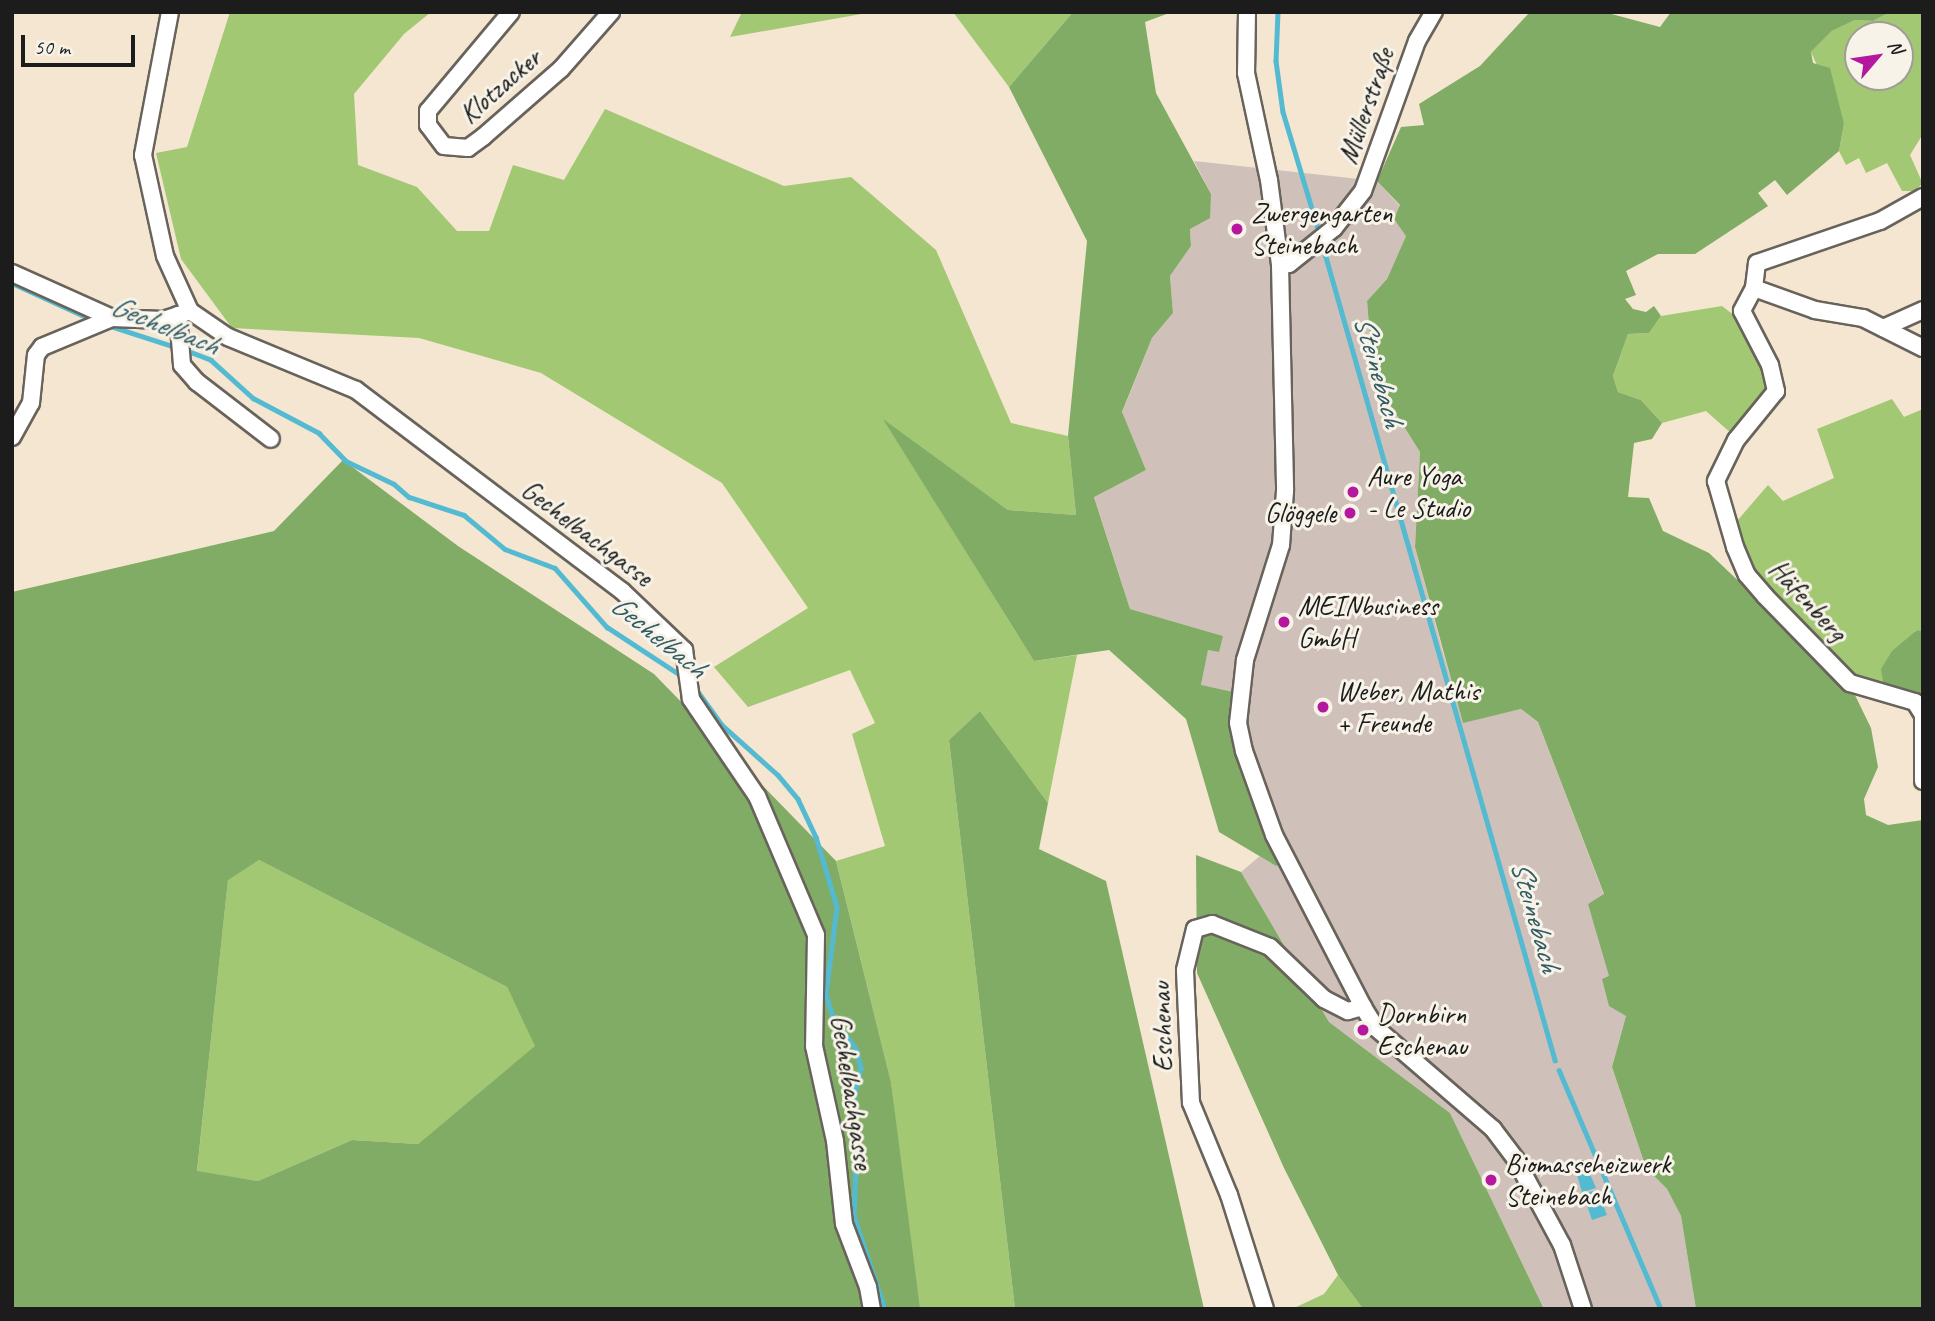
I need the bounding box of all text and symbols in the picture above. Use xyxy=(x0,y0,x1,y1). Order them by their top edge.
scale bar xyxy=(24,21,138,65)
north arrow xyxy=(1844,21,1914,91)
text: 50 m xyxy=(34,34,70,60)
text: N xyxy=(1882,36,1909,58)
street label: Klotzacker xyxy=(452,41,548,131)
street label: Müllerstraße xyxy=(1331,44,1401,168)
place label: Zwergengarten Steinebach xyxy=(1251,196,1392,262)
marker: Zwergengarten Steinebach xyxy=(1229,221,1245,237)
water label: Gechelbach xyxy=(106,287,224,363)
water label: Steinebach xyxy=(1346,311,1412,431)
place label: Aure Yoga - Le Studio xyxy=(1367,459,1471,525)
street label: Gechelbachgasse xyxy=(515,473,659,593)
marker: Aure Yoga - Le Studio xyxy=(1345,484,1361,500)
place label: Glöggele xyxy=(1265,496,1336,530)
marker: Glöggele xyxy=(1342,505,1358,521)
street label: Häfenberg xyxy=(1762,552,1854,648)
water label: Gechelbach xyxy=(604,586,714,686)
place label: MEINbusiness GmbH xyxy=(1298,589,1438,655)
marker: MEINbusiness GmbH xyxy=(1276,614,1292,630)
place label: Weber, Mathis + Freunde xyxy=(1337,674,1479,740)
marker: Weber, Mathis + Freunde xyxy=(1315,699,1331,715)
water label: Steinebach xyxy=(1503,856,1569,976)
street label: Eschenau xyxy=(1144,981,1180,1073)
place label: Dornbirn Eschenau xyxy=(1377,997,1467,1063)
street label: Gechelbachgasse xyxy=(823,1012,881,1172)
marker: Dornbirn Eschenau xyxy=(1355,1022,1371,1038)
place label: Biomasseheizwerk Steinebach xyxy=(1505,1147,1670,1213)
marker: Biomasseheizwerk Steinebach xyxy=(1483,1172,1499,1188)

